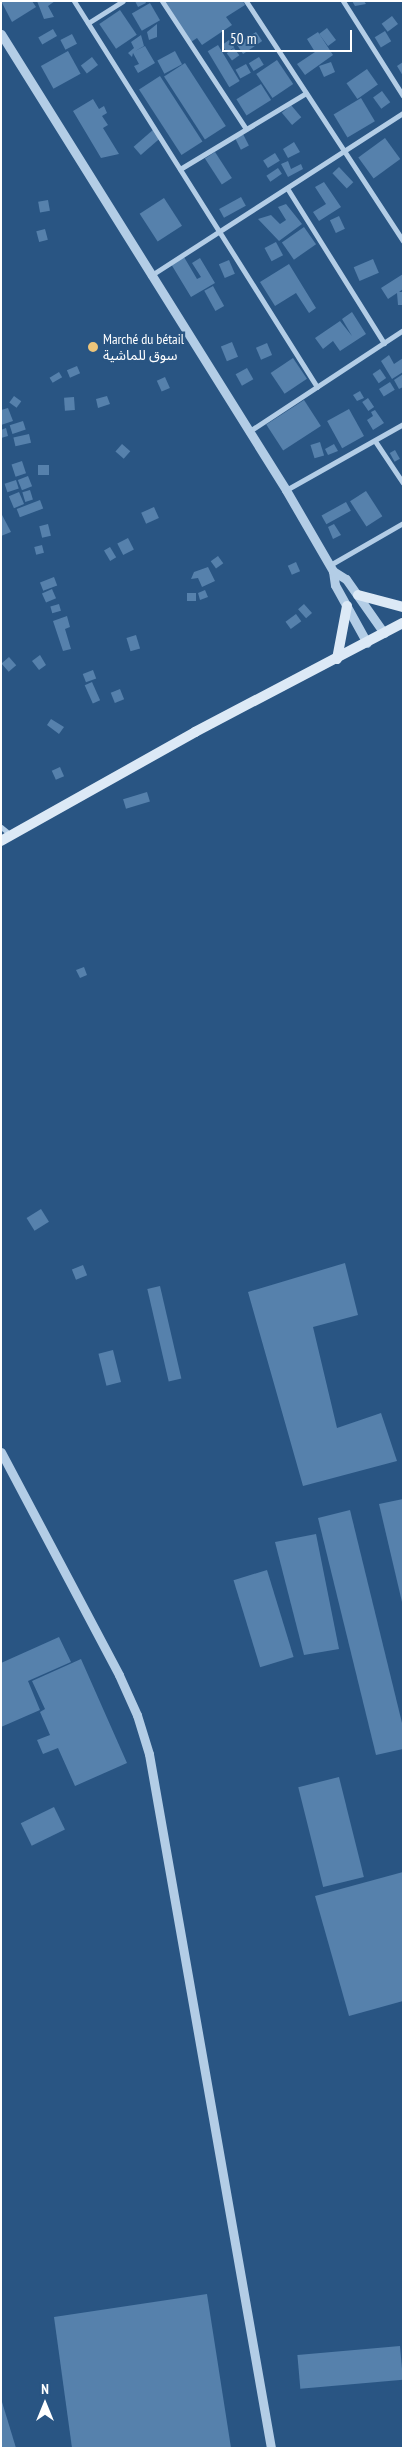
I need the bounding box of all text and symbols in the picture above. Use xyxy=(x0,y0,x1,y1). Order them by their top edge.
scale bar xyxy=(224,20,354,52)
text: 50 m xyxy=(230,29,256,48)
place label: Marché du bétail سوق للماشية xyxy=(103,331,184,364)
marker: Marché du bétail سوق للماشية xyxy=(87,341,99,353)
north arrow xyxy=(20,2379,70,2429)
text: N xyxy=(41,2380,49,2398)

